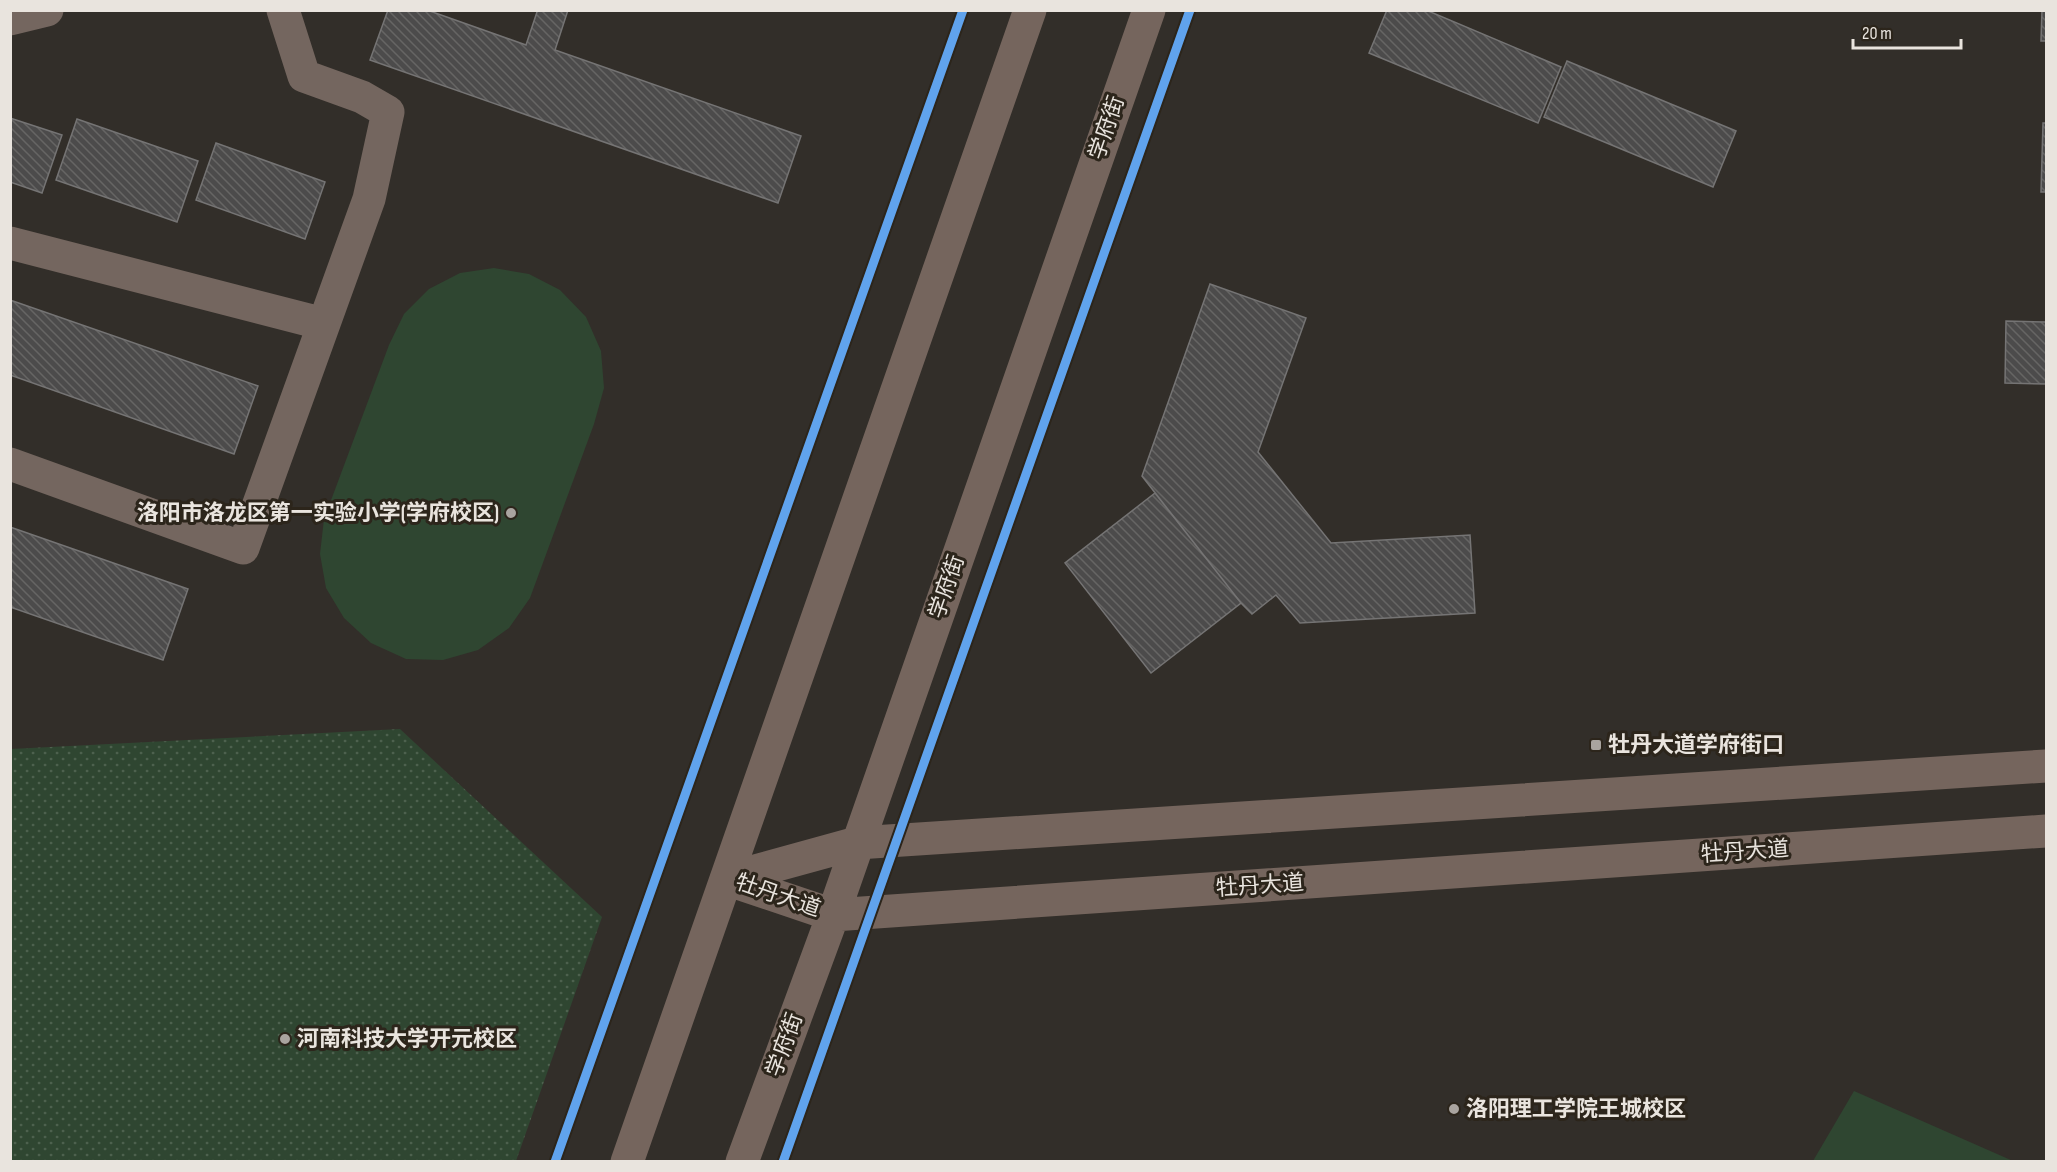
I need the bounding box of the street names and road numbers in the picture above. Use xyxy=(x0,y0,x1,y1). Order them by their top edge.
street label: 学府街 xyxy=(1083,92,1131,164)
street label: 学府街 xyxy=(923,551,971,623)
street label: 牡丹大道 xyxy=(1700,835,1790,869)
street label: 牡丹大道 xyxy=(732,869,824,923)
street label: 牡丹大道 xyxy=(1215,869,1305,903)
street label: 学府街 xyxy=(761,1009,809,1081)

